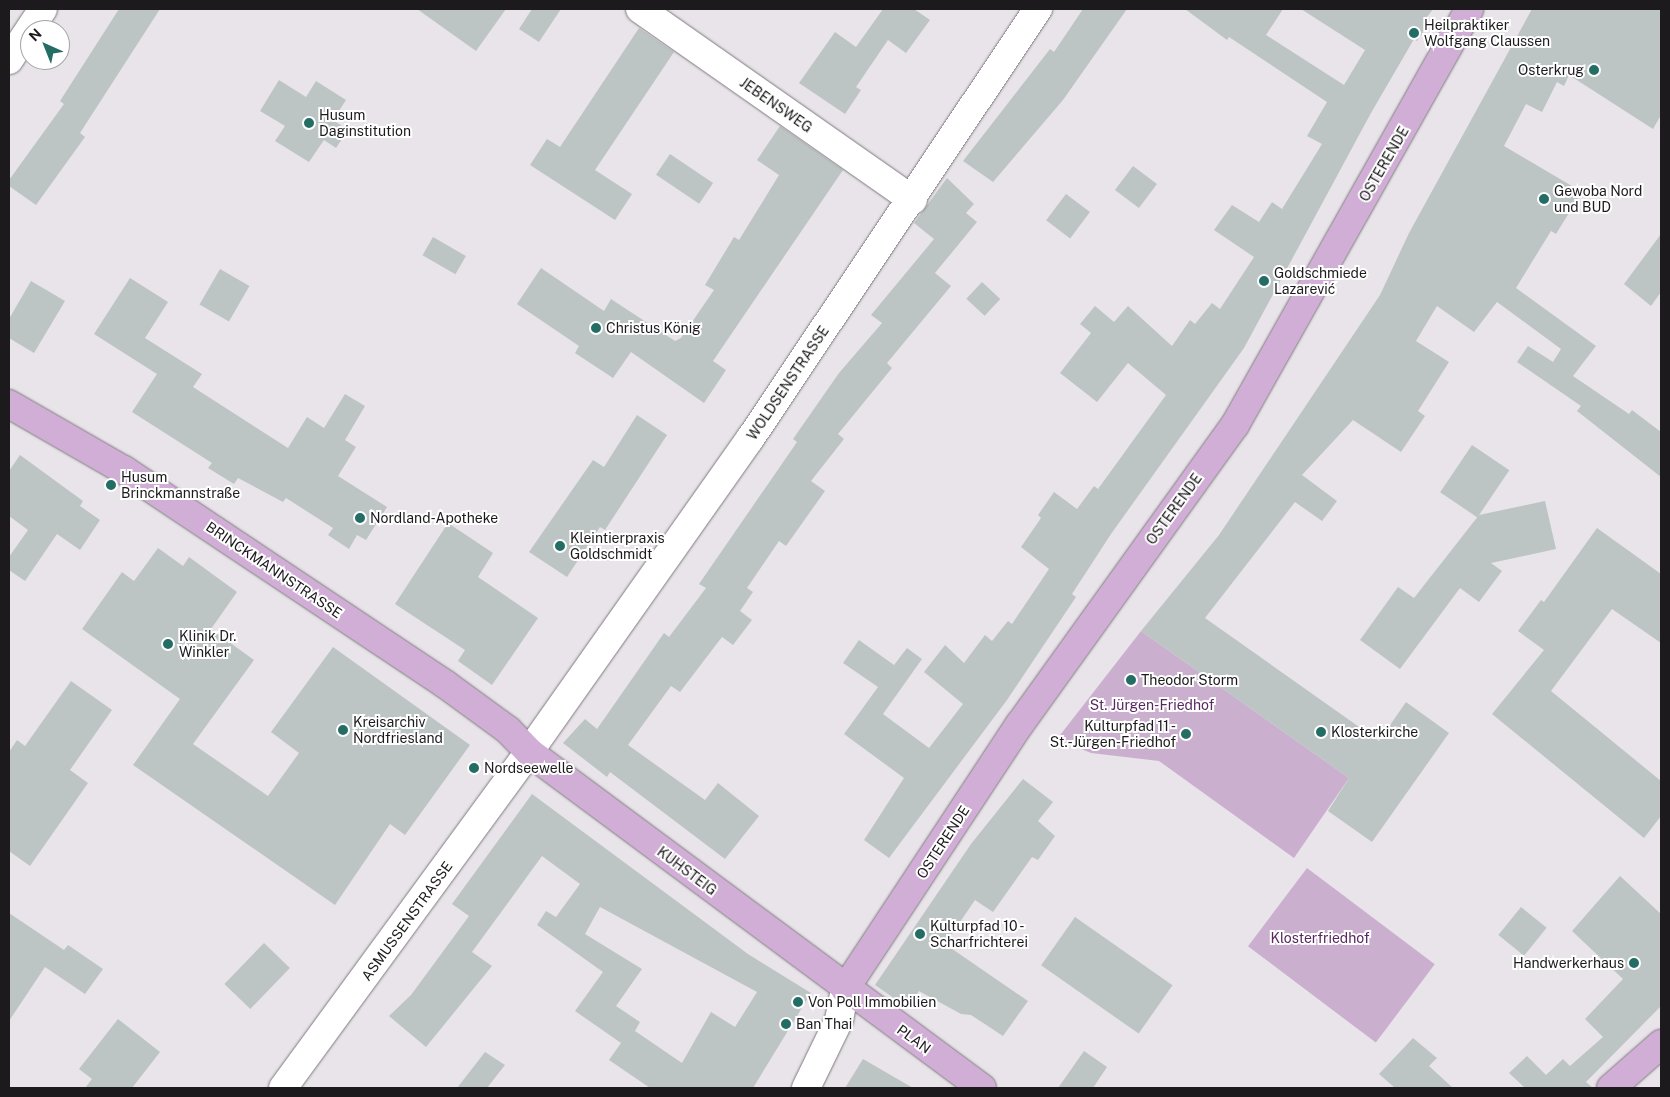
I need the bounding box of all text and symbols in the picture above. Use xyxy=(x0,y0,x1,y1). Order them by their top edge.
place label: Heilpraktiker Wolfgang Claussen xyxy=(1424,17,1550,49)
north arrow xyxy=(20,20,70,70)
text: N xyxy=(26,25,45,44)
marker: Heilpraktiker Wolfgang Claussen xyxy=(1408,27,1420,39)
place label: Osterkrug xyxy=(1518,62,1584,78)
marker: Osterkrug xyxy=(1588,64,1600,76)
street label: JEBENSWEG xyxy=(737,74,815,136)
place label: Husum Daginstitution xyxy=(319,107,411,140)
marker: Husum Daginstitution xyxy=(303,117,315,129)
street label: OSTERENDE xyxy=(1356,124,1412,204)
place label: Gewoba Nord und BUD xyxy=(1554,183,1642,216)
marker: Gewoba Nord und BUD xyxy=(1538,193,1550,205)
place label: Goldschmiede Lazarević xyxy=(1274,265,1367,298)
marker: Goldschmiede Lazarević xyxy=(1258,275,1270,287)
place label: Christus König xyxy=(606,320,701,336)
marker: Christus König xyxy=(590,322,602,334)
street label: WOLDSENSTRASSE xyxy=(744,323,832,443)
place label: Husum Brinckmannstraße xyxy=(121,469,240,502)
street label: OSTERENDE xyxy=(1143,470,1205,548)
marker: Husum Brinckmannstraße xyxy=(105,479,117,491)
place label: Nordland-Apotheke xyxy=(370,510,498,526)
marker: Nordland-Apotheke xyxy=(354,512,366,524)
street label: BRINCKMANNSTRASSE xyxy=(203,518,345,622)
place label: Kleintierpraxis Goldschmidt xyxy=(570,530,665,562)
marker: Kleintierpraxis Goldschmidt xyxy=(554,540,566,552)
place label: Klinik Dr. Winkler xyxy=(179,628,236,660)
marker: Klinik Dr. Winkler xyxy=(161,637,175,651)
place label: Theodor Storm xyxy=(1141,672,1238,688)
marker: Theodor Storm xyxy=(1125,674,1137,686)
park label: St. Jürgen-Friedhof xyxy=(1090,697,1214,713)
place label: Kreisarchiv Nordfriesland xyxy=(353,714,443,746)
place label: Kulturpfad 11 - St.-Jürgen-Friedhof xyxy=(1050,718,1176,750)
marker: Kreisarchiv Nordfriesland xyxy=(337,724,349,736)
place label: Klosterkirche xyxy=(1331,724,1418,740)
marker: Klosterkirche xyxy=(1315,726,1327,738)
marker: Kulturpfad 11 - St.-Jürgen-Friedhof xyxy=(1180,728,1192,740)
place label: Nordseewelle xyxy=(484,760,573,776)
marker: Nordseewelle xyxy=(468,762,480,774)
street label: OSTERENDE xyxy=(913,802,973,882)
street label: KUHSTEIG xyxy=(654,843,720,899)
street label: ASMUSSENSTRASSE xyxy=(358,858,456,984)
place label: Kulturpfad 10 - Scharfrichterei xyxy=(930,918,1028,950)
marker: Kulturpfad 10 - Scharfrichterei xyxy=(914,928,926,940)
park label: Klosterfriedhof xyxy=(1270,930,1370,946)
place label: Handwerkerhaus xyxy=(1513,955,1624,971)
marker: Handwerkerhaus xyxy=(1628,957,1640,969)
place label: Von Poll Immobilien xyxy=(808,994,936,1010)
marker: Von Poll Immobilien xyxy=(792,996,804,1008)
place label: Ban Thai xyxy=(796,1016,852,1032)
marker: Ban Thai xyxy=(780,1018,792,1030)
street label: PLAN xyxy=(894,1021,934,1057)

